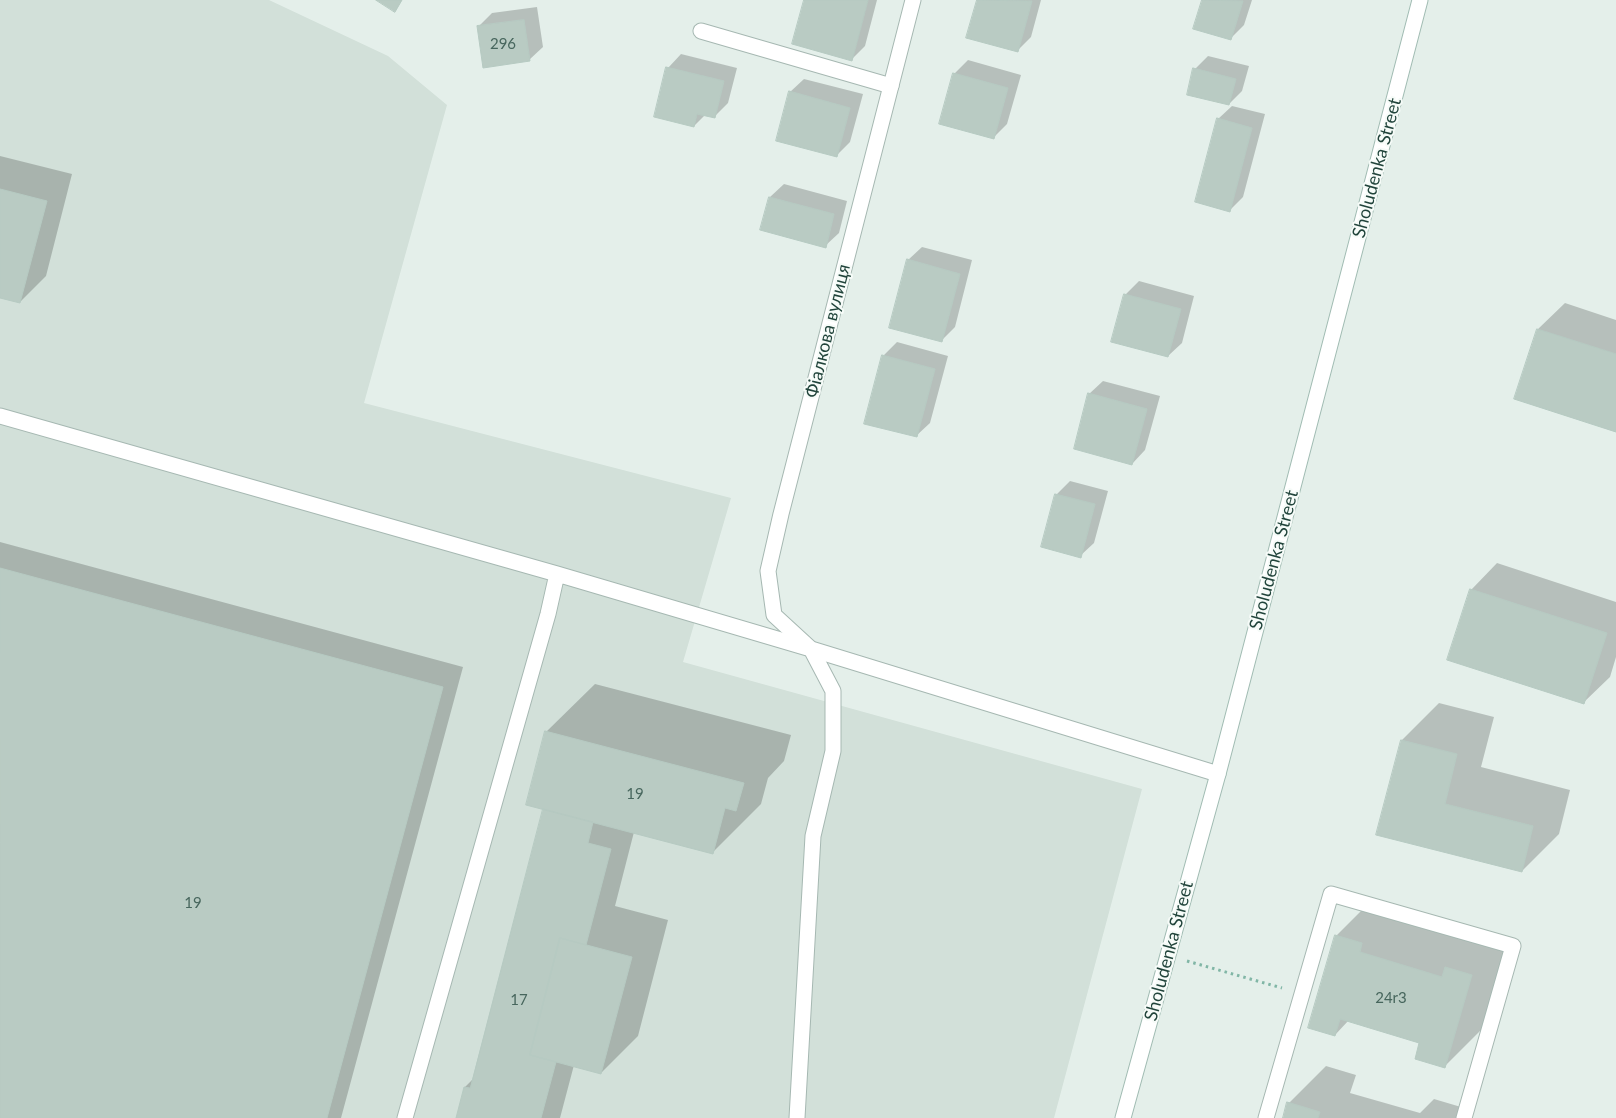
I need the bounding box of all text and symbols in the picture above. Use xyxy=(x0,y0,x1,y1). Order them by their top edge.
house number: 296 xyxy=(490,35,516,53)
street label: Sholudenka Street xyxy=(1348,96,1406,240)
street label: Фіалкова вулиця xyxy=(801,262,855,400)
street label: Sholudenka Street xyxy=(1245,488,1303,632)
house number: 19 xyxy=(626,785,644,803)
street label: Sholudenka Street xyxy=(1140,879,1198,1023)
house number: 19 xyxy=(184,894,202,912)
house number: 24r3 xyxy=(1375,989,1407,1007)
house number: 17 xyxy=(510,991,528,1009)

